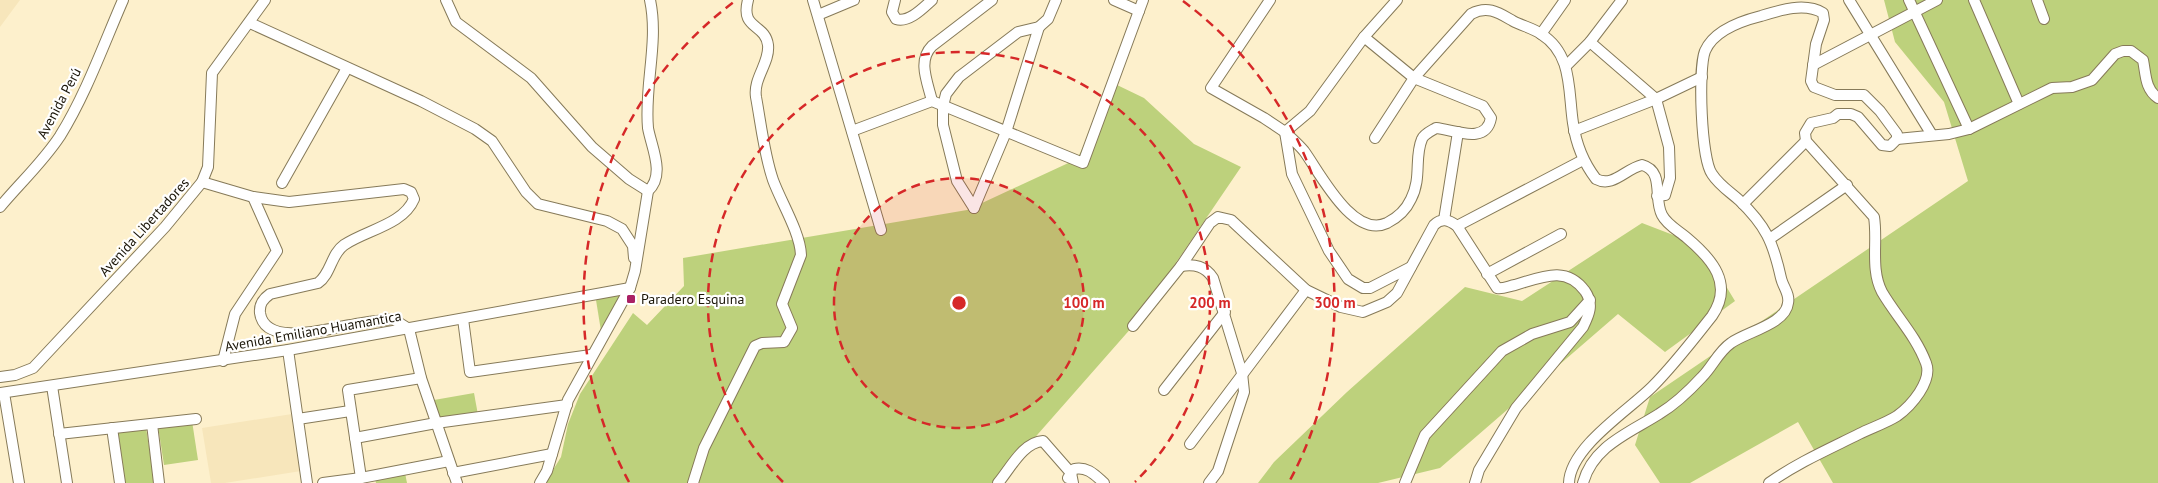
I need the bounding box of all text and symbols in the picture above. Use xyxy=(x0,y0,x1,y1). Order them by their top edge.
street label: Avenida Perú xyxy=(33,64,85,142)
street label: Avenida Libertadores xyxy=(95,174,193,280)
place label: Paradero Esquina xyxy=(641,290,745,308)
marker: Paradero Esquina xyxy=(625,293,637,305)
text: 100 m xyxy=(1063,293,1105,312)
text: 200 m xyxy=(1189,293,1231,312)
text: 300 m xyxy=(1314,293,1356,312)
centre of rings xyxy=(950,294,968,312)
street label: Avenida Emiliano Huamantica xyxy=(223,307,403,355)

